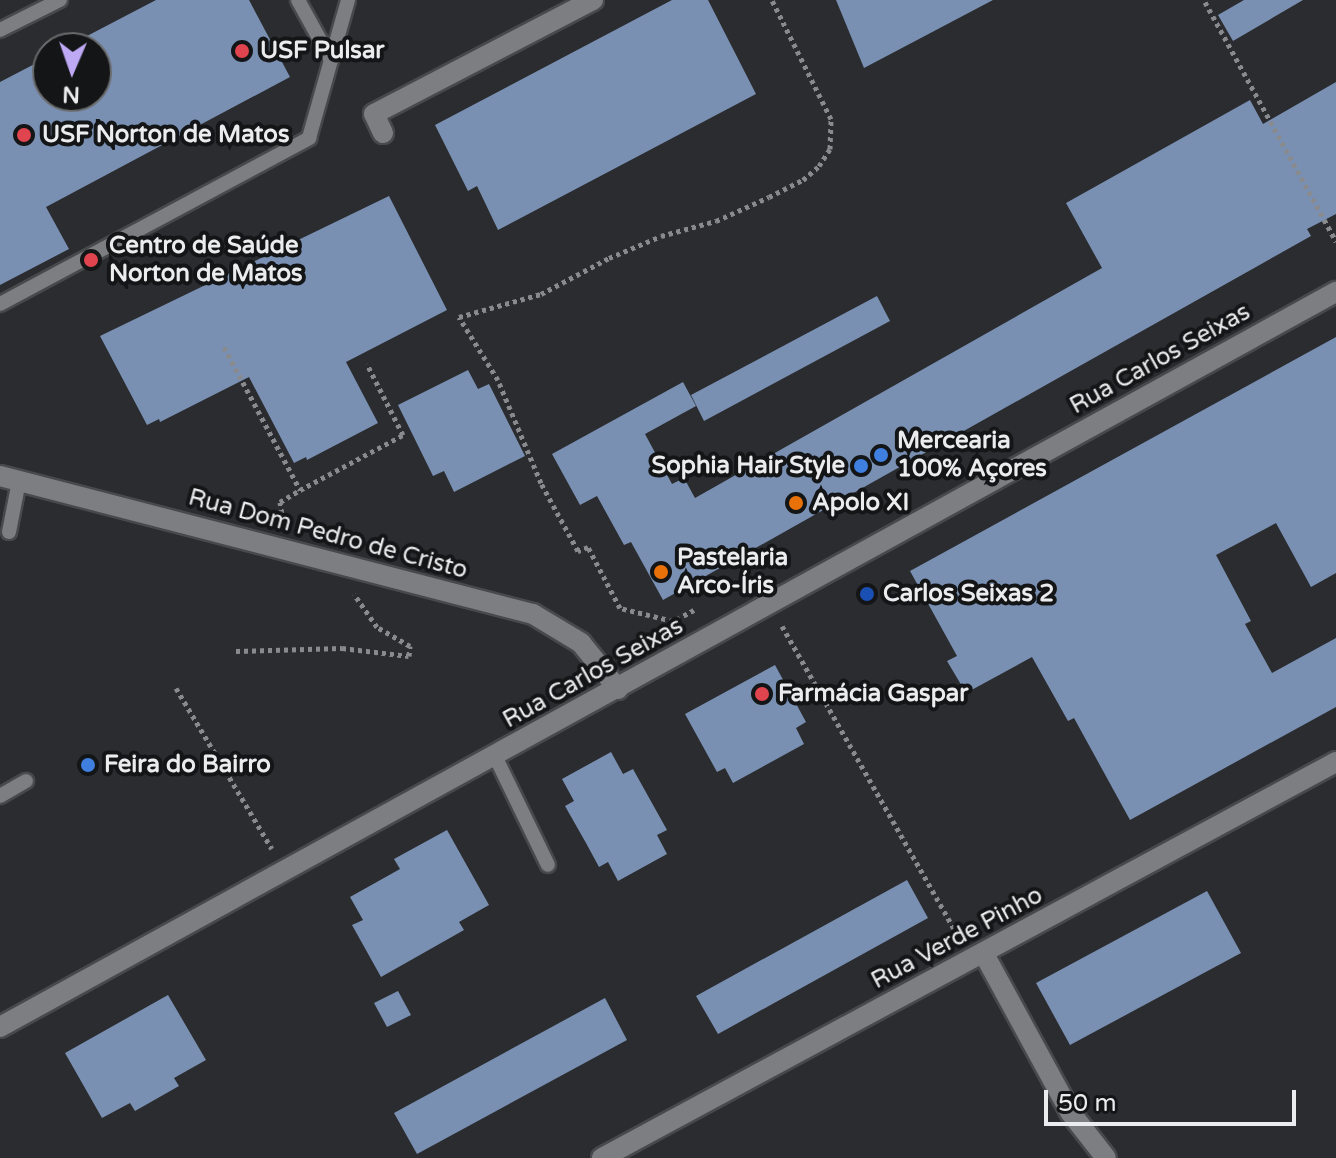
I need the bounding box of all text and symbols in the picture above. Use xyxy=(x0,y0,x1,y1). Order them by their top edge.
north arrow xyxy=(32,32,112,112)
place label: USF Pulsar xyxy=(260,37,385,65)
marker: USF Pulsar xyxy=(231,40,253,62)
text: N xyxy=(62,81,81,107)
place label: USF Norton de Matos xyxy=(42,121,289,149)
marker: USF Norton de Matos xyxy=(13,124,35,146)
place label: Centro de Saúde Norton de Matos xyxy=(109,232,303,288)
marker: Centro de Saúde Norton de Matos xyxy=(80,249,102,271)
street label: Rua Carlos Seixas xyxy=(1065,298,1255,420)
place label: Mercearia 100% Açores xyxy=(897,427,1047,483)
marker: Mercearia 100% Açores xyxy=(872,446,890,464)
place label: Sophia Hair Style xyxy=(651,452,845,480)
marker: Sophia Hair Style xyxy=(852,457,870,475)
street label: Rua Dom Pedro de Cristo xyxy=(185,483,471,585)
place label: Apolo XI xyxy=(812,489,909,517)
marker: Apolo XI xyxy=(787,494,805,512)
place label: Pastelaria Arco-Íris xyxy=(677,544,788,600)
marker: Pastelaria Arco-Íris xyxy=(652,563,670,581)
place label: Carlos Seixas 2 xyxy=(883,580,1054,608)
marker: Carlos Seixas 2 xyxy=(858,585,876,603)
street label: Rua Carlos Seixas xyxy=(498,612,688,734)
place label: Farmácia Gaspar xyxy=(778,680,968,708)
marker: Farmácia Gaspar xyxy=(753,685,771,703)
place label: Feira do Bairro xyxy=(104,751,271,779)
marker: Feira do Bairro xyxy=(79,756,97,774)
street label: Rua Verde Pinho xyxy=(866,881,1048,995)
scale bar xyxy=(1048,1074,1300,1124)
text: 50 m xyxy=(1058,1089,1116,1118)

